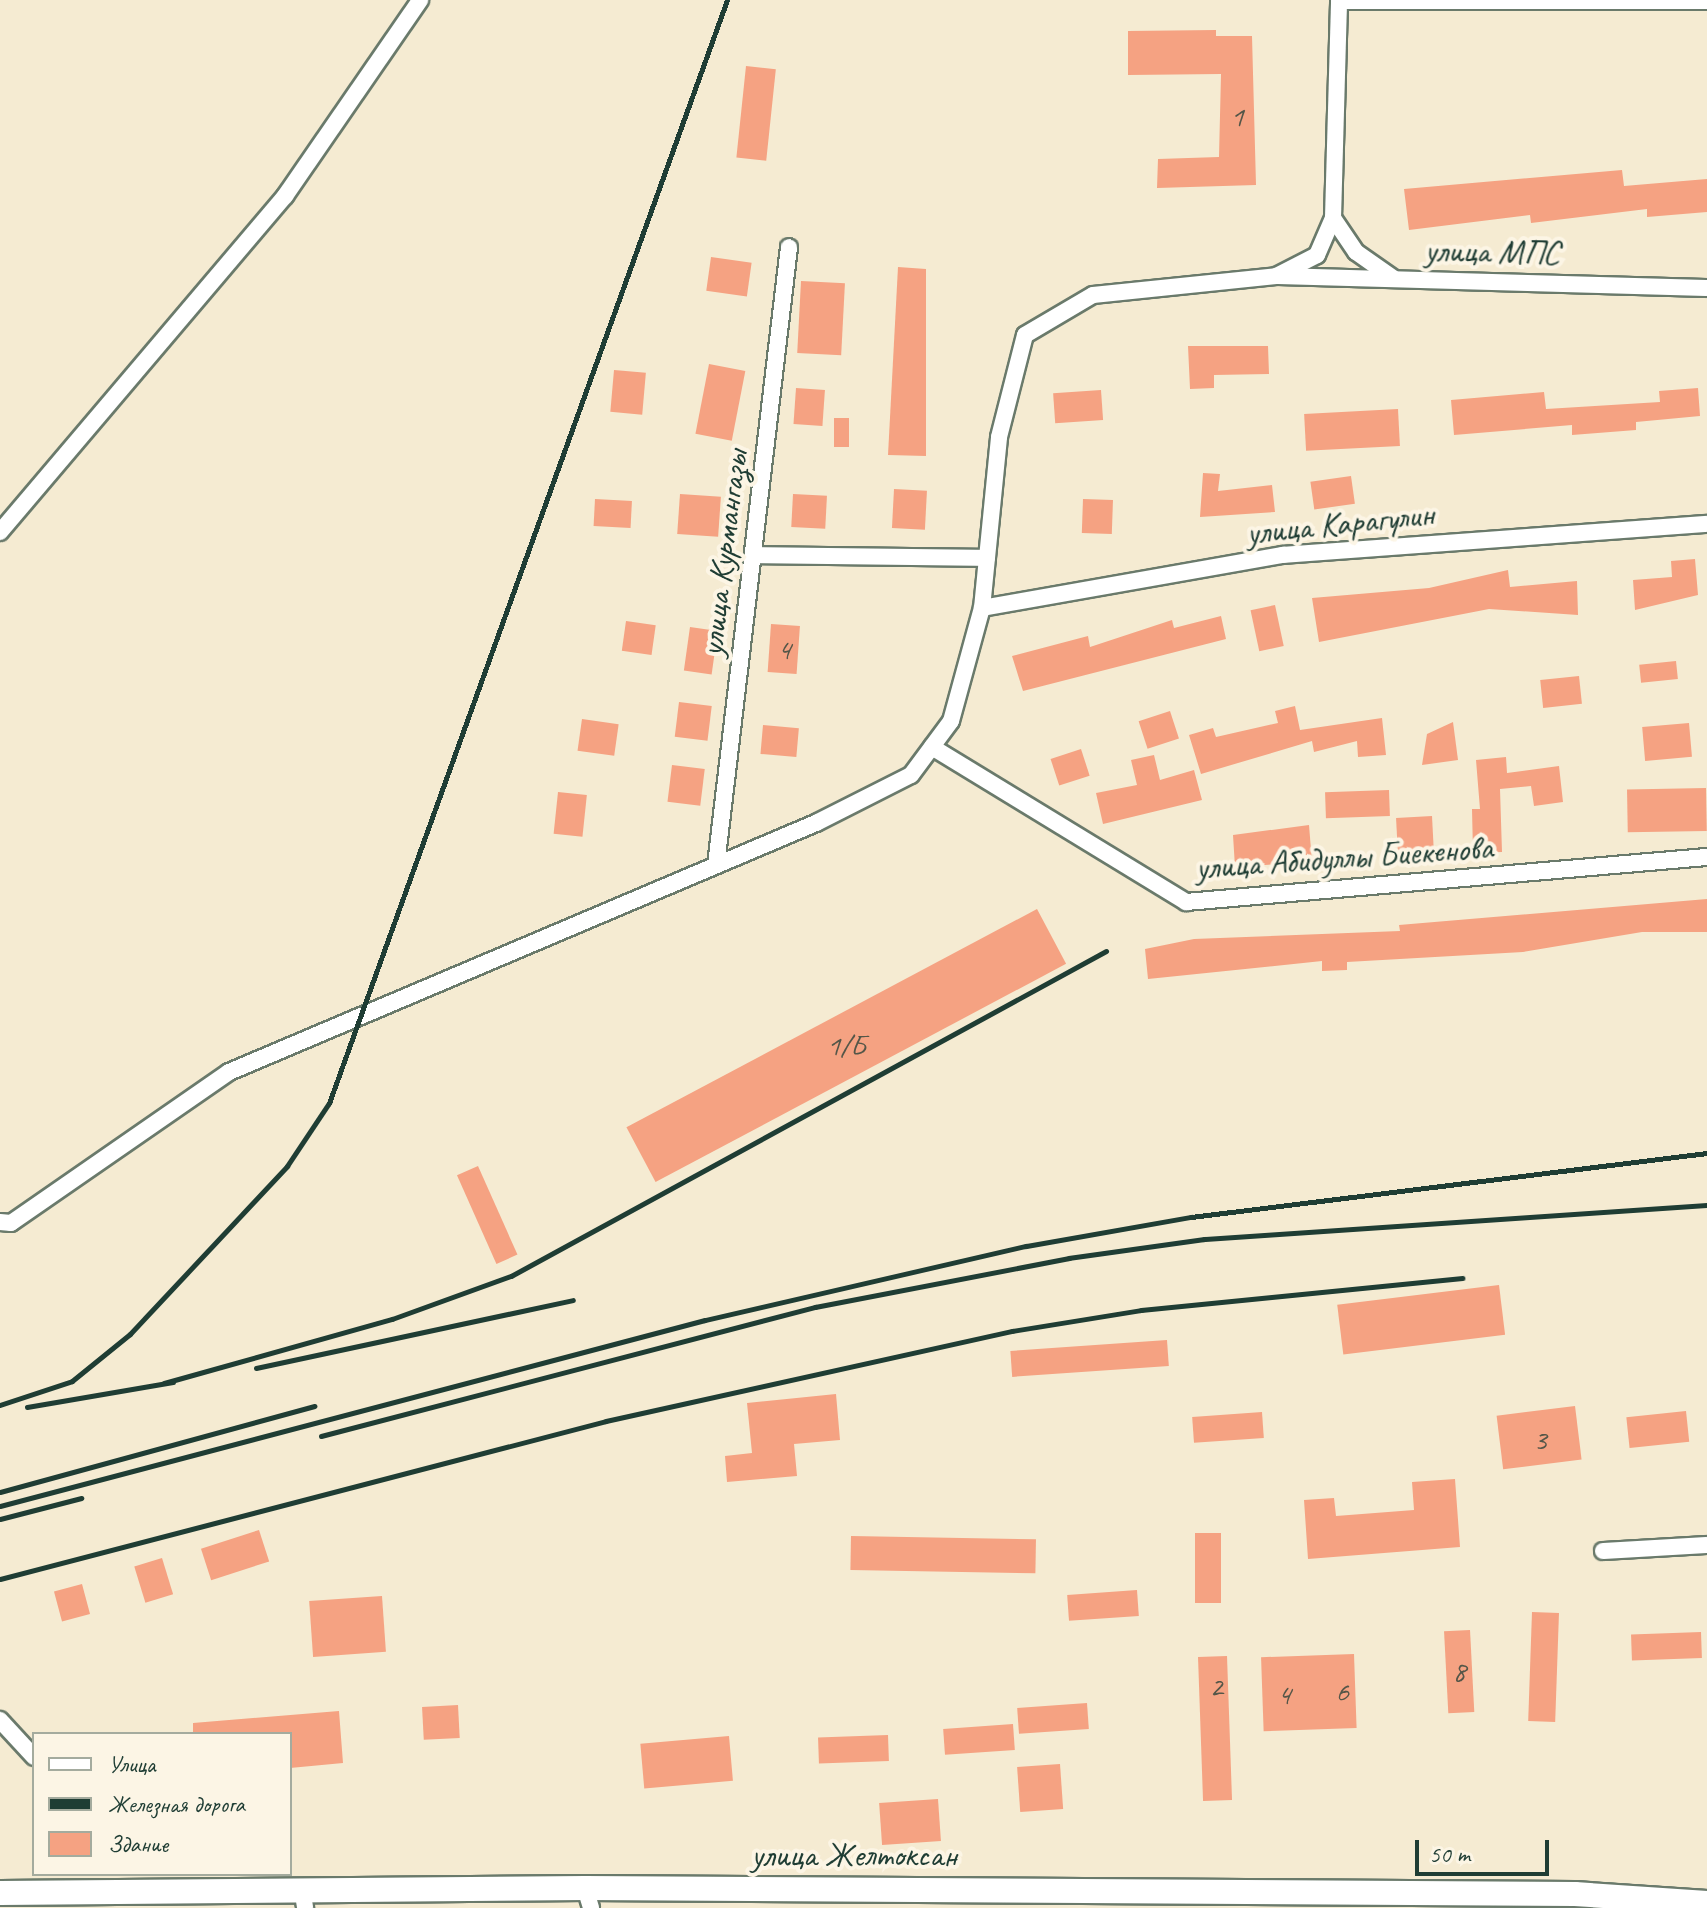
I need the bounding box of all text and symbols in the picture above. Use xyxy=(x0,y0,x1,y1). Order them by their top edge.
house number: 1 xyxy=(1230,98,1244,134)
street label: улица МПС xyxy=(1424,229,1560,273)
street label: улица Курмангазы xyxy=(690,445,756,661)
street label: улица Карагулин xyxy=(1244,493,1436,553)
house number: 4 xyxy=(777,631,791,667)
street label: улица Абидуллы Биекенова xyxy=(1193,826,1495,888)
house number: 1/Б xyxy=(827,1027,865,1063)
house number: 3 xyxy=(1533,1421,1547,1457)
house number: 8 xyxy=(1452,1653,1466,1689)
house number: 2 xyxy=(1209,1668,1223,1704)
house number: 6 xyxy=(1335,1673,1349,1709)
house number: 4 xyxy=(1277,1676,1291,1712)
legend xyxy=(32,1732,292,1876)
text: Улица xyxy=(108,1749,156,1779)
text: Железная дорога xyxy=(108,1789,245,1819)
scale bar xyxy=(1419,1824,1553,1874)
text: Здание xyxy=(108,1829,168,1859)
street label: улица Желтоксан xyxy=(749,1835,959,1875)
text: 50 m xyxy=(1429,1839,1470,1869)

